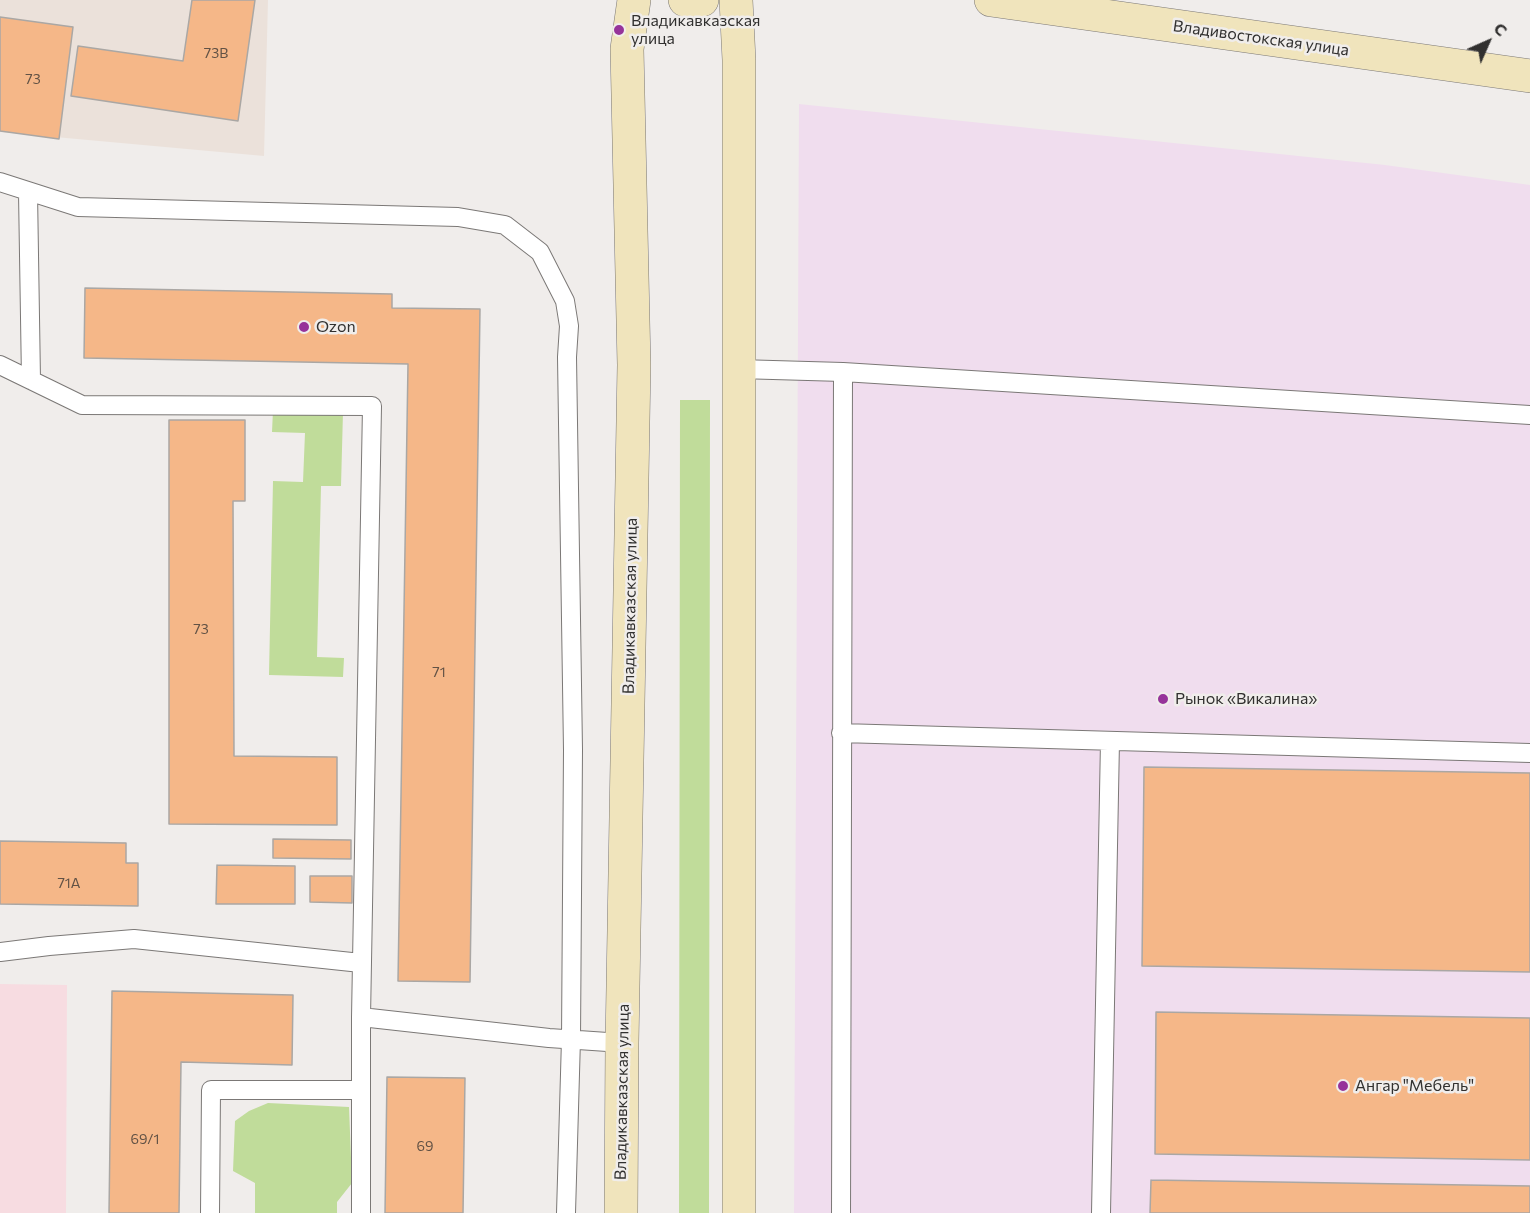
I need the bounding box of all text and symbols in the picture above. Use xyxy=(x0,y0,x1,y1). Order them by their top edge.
place label: Владикавказская улица xyxy=(631,11,761,49)
north arrow xyxy=(1458,12,1518,72)
street label: Владивостокская улица xyxy=(1172,16,1350,60)
text: С xyxy=(1490,18,1512,40)
marker: Владикавказская улица xyxy=(612,23,626,37)
house number: 73В xyxy=(204,45,228,61)
house number: 73 xyxy=(25,71,41,87)
place label: Ozon xyxy=(316,317,356,337)
marker: Ozon xyxy=(297,320,311,334)
street label: Владикавказская улица xyxy=(619,518,641,694)
house number: 73 xyxy=(193,621,209,637)
house number: 71 xyxy=(432,664,446,680)
place label: Рынок «Викалина» xyxy=(1175,689,1317,709)
marker: Рынок «Викалина» xyxy=(1156,692,1170,706)
house number: 71А xyxy=(57,875,81,891)
street label: Владикавказская улица xyxy=(611,1004,633,1180)
place label: Ангар "Мебель" xyxy=(1355,1076,1474,1096)
marker: Ангар "Мебель" xyxy=(1336,1079,1350,1093)
house number: 69/1 xyxy=(131,1131,159,1147)
house number: 69 xyxy=(417,1138,433,1154)

